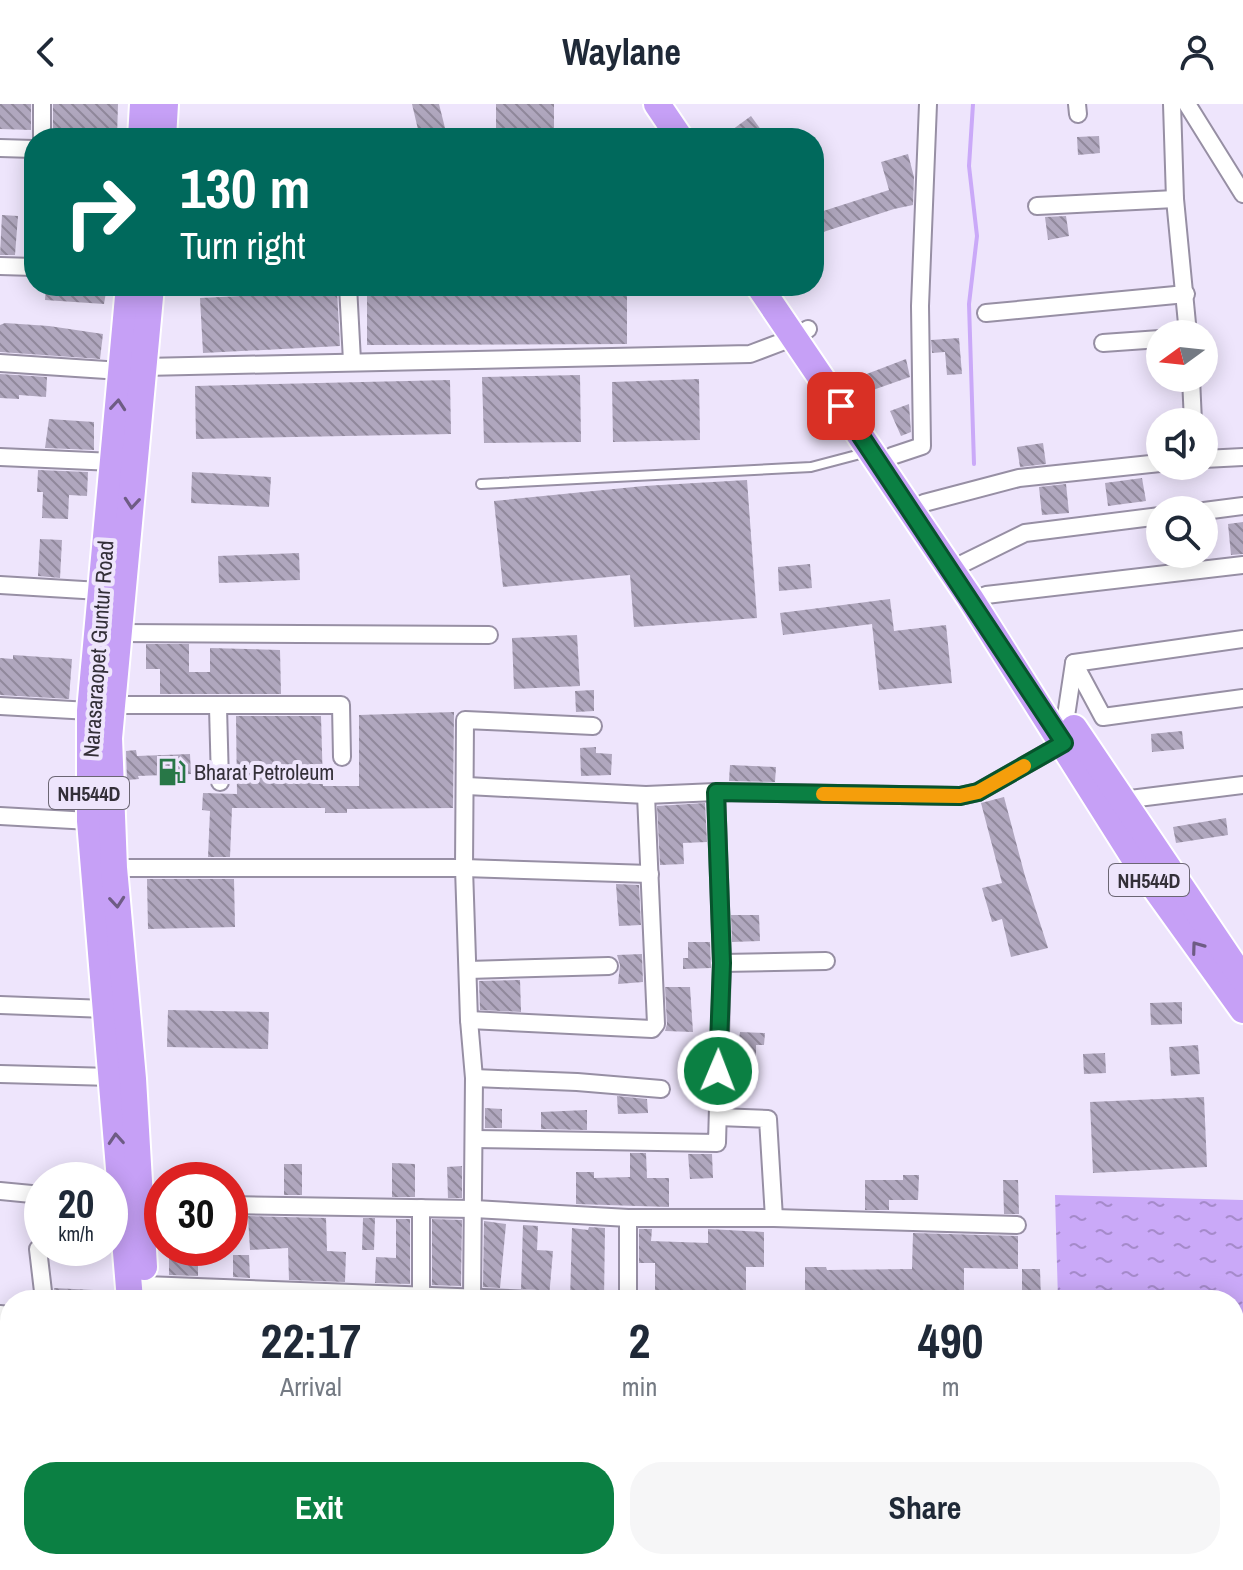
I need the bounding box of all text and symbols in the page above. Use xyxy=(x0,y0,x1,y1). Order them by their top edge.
text: Waylane xyxy=(562,28,681,76)
icon: back xyxy=(24,30,68,74)
icon: person xyxy=(1175,30,1219,74)
text: 130 m xyxy=(180,150,310,225)
icon: right xyxy=(48,160,152,264)
text: Turn right xyxy=(180,222,305,270)
north arrow xyxy=(1146,320,1218,392)
map controls xyxy=(1146,320,1218,568)
pin xyxy=(807,372,875,440)
icon: arrive xyxy=(819,384,863,428)
one-way arrow xyxy=(110,398,127,411)
button: sound xyxy=(1146,408,1218,480)
button: search xyxy=(1146,496,1218,568)
one-way arrow xyxy=(123,497,140,510)
street label: Narasaraopet Guntur Road xyxy=(75,539,121,759)
fuel station icon: Bharat Petroleum xyxy=(157,757,187,787)
place label: Bharat Petroleum xyxy=(194,757,334,787)
road number: NH544D xyxy=(49,777,129,809)
road number: NH544D xyxy=(1109,864,1189,896)
one-way arrow xyxy=(108,896,125,909)
one-way arrow xyxy=(1193,941,1207,955)
position arrow xyxy=(676,1029,760,1113)
one-way arrow xyxy=(108,1132,125,1145)
speed limit sign: 30 xyxy=(144,1162,248,1266)
text: 20 xyxy=(58,1177,94,1230)
text: km/h xyxy=(58,1220,94,1247)
text: 22:17 xyxy=(261,1308,361,1373)
text: 2 xyxy=(629,1308,650,1373)
text: 490 xyxy=(918,1308,983,1373)
text: Arrival xyxy=(280,1369,342,1404)
text: min xyxy=(622,1369,657,1404)
text: m xyxy=(942,1369,960,1404)
button: Exit xyxy=(24,1462,614,1554)
button: Share xyxy=(630,1462,1220,1554)

